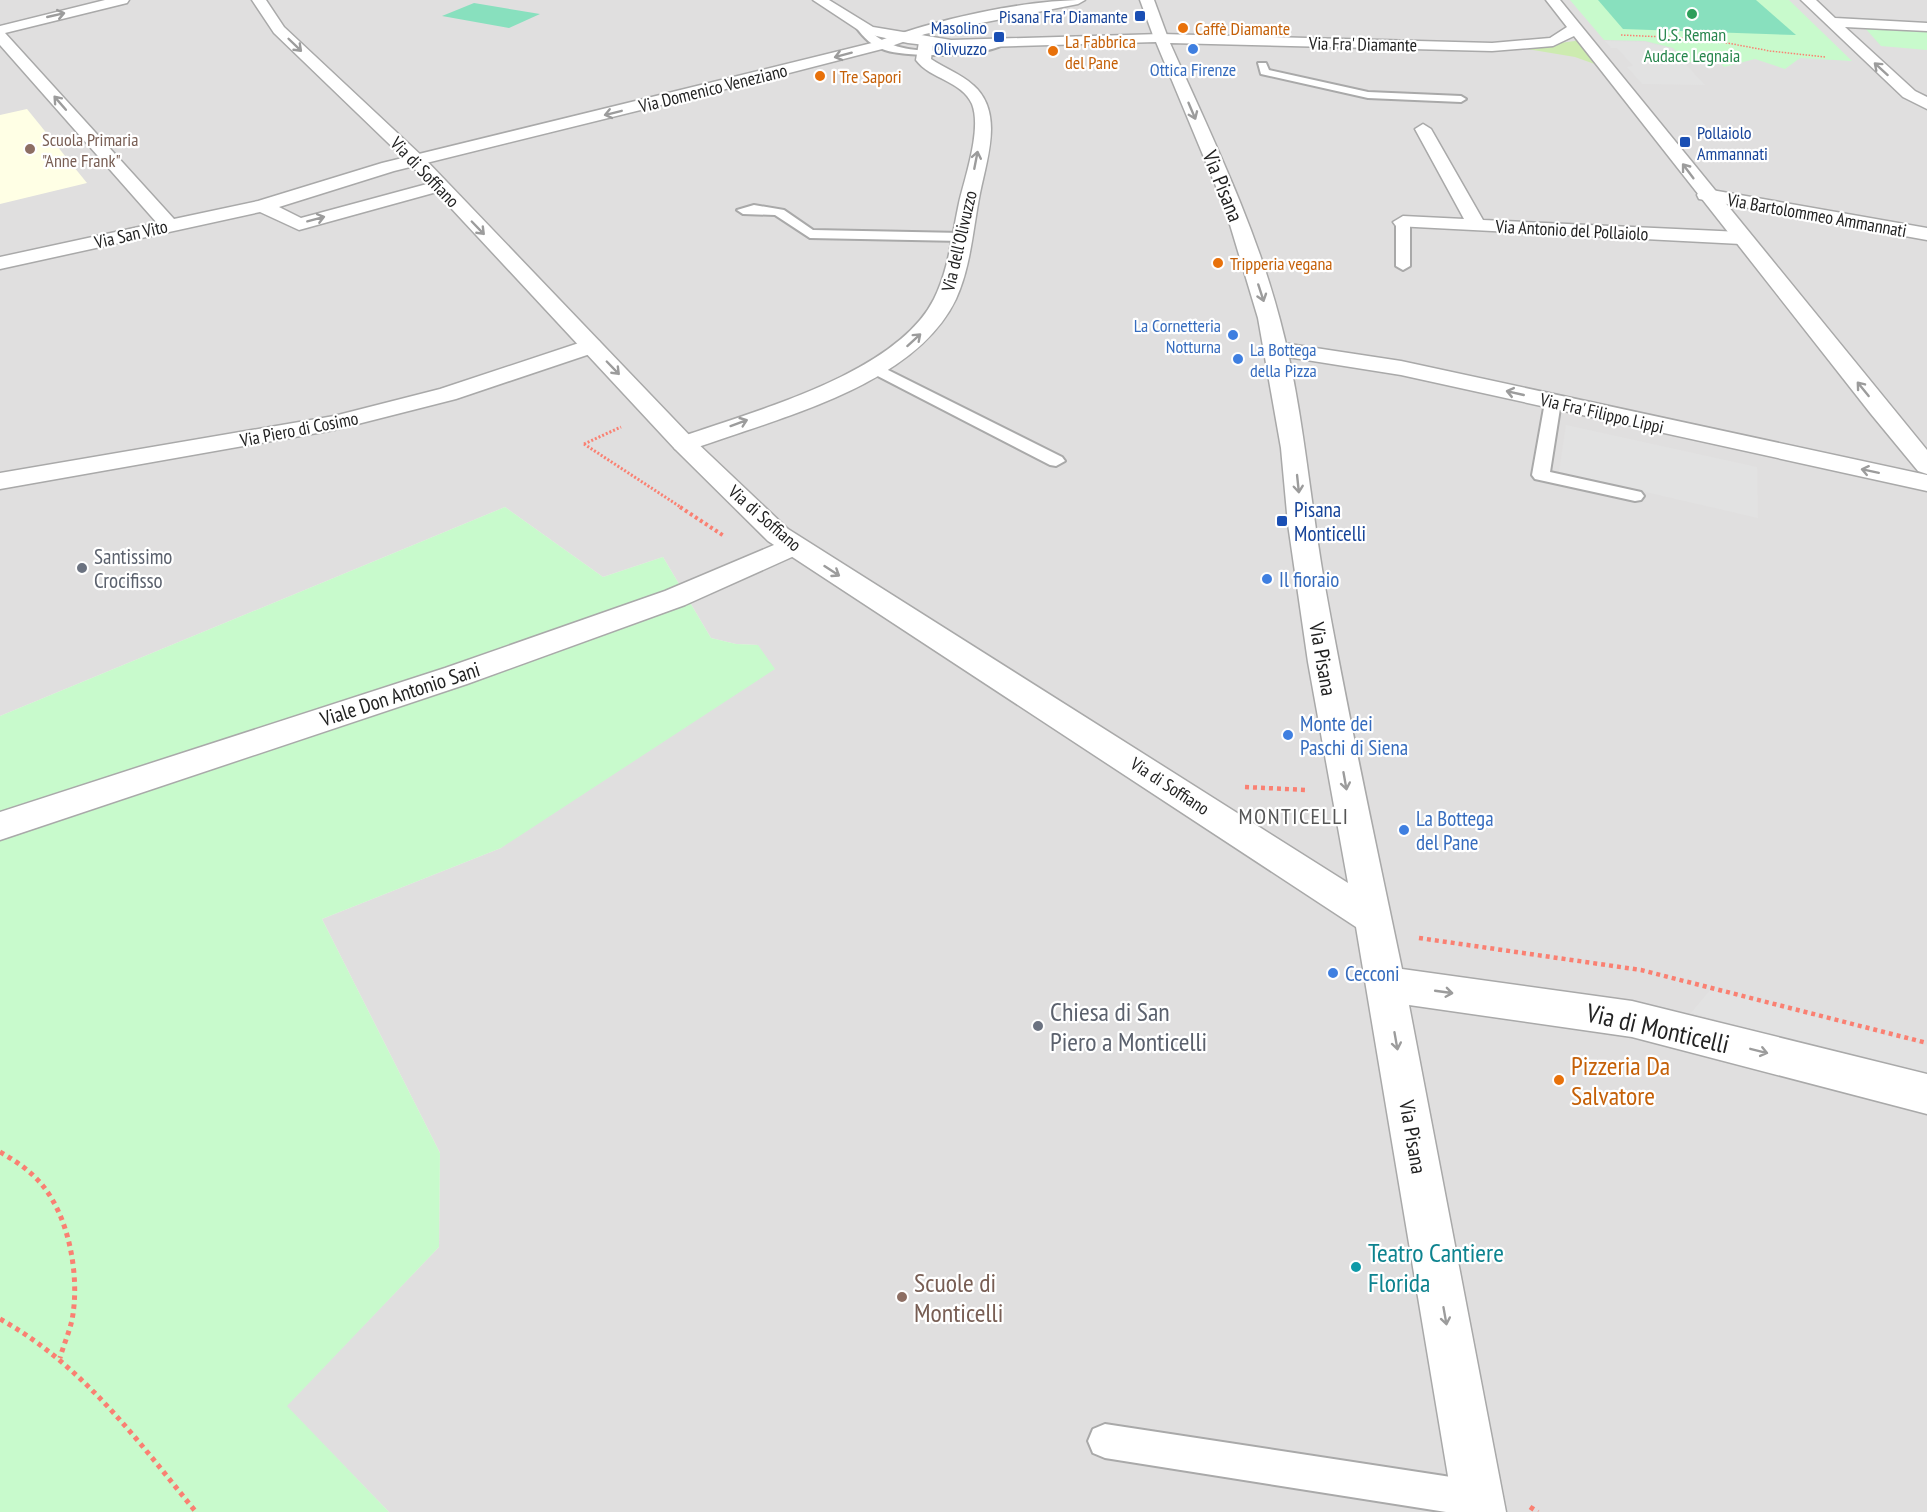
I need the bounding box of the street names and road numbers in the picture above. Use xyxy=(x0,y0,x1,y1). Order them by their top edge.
street label: Via Fra' Diamante xyxy=(1308,32,1417,56)
street label: Via Domenico Veneziano xyxy=(635,58,790,118)
street label: Via di Soffiano xyxy=(385,131,464,212)
street label: Via Pisana xyxy=(1196,146,1249,225)
street label: Via dell'Olivuzzo xyxy=(936,188,982,295)
street label: Via Bartolommeo Ammannati xyxy=(1725,188,1908,242)
street label: Via San Vito xyxy=(91,214,170,254)
street label: Via Antonio del Pollaiolo xyxy=(1494,214,1649,245)
street label: Via Fra' Filippo Lippi xyxy=(1537,387,1666,438)
street label: Via Piero di Cosimo xyxy=(237,406,360,452)
street label: Via di Soffiano xyxy=(723,479,806,556)
street label: Via Pisana xyxy=(1303,619,1343,698)
street label: Viale Don Antonio Sani xyxy=(316,655,483,733)
street label: Via di Soffiano xyxy=(1125,751,1214,820)
street label: Via di Monticelli xyxy=(1583,995,1733,1060)
street label: Via Pisana xyxy=(1393,1097,1433,1176)

